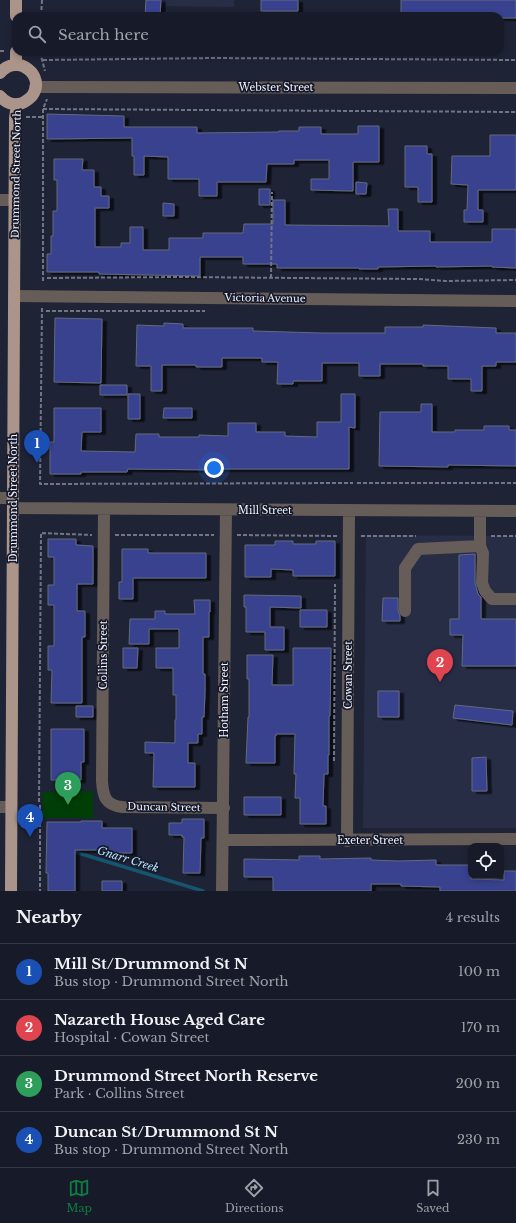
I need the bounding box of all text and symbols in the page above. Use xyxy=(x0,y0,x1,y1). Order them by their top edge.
search box xyxy=(12,12,504,56)
icon: search xyxy=(26,23,48,45)
text: Search here xyxy=(58,25,149,44)
street label: Webster Street xyxy=(238,81,314,94)
street label: Drummond Street North xyxy=(8,110,24,238)
street label: Victoria Avenue xyxy=(223,291,306,305)
pin: 1 xyxy=(24,430,50,463)
street label: Drummond Street North xyxy=(7,434,20,562)
your location xyxy=(204,458,224,478)
street label: Mill Street xyxy=(238,504,292,517)
street label: Collins Street xyxy=(97,620,110,689)
street label: Cowan Street xyxy=(342,641,355,709)
pin: 2 xyxy=(427,649,453,682)
street label: Hotham Street xyxy=(218,662,231,738)
pin: 3 xyxy=(55,772,81,805)
street label: Duncan Street xyxy=(127,800,201,814)
pin: 4 xyxy=(17,804,43,837)
street label: Exeter Street xyxy=(337,834,403,847)
water label: Gnarr Creek xyxy=(96,843,161,875)
map controls xyxy=(468,843,504,879)
button: locate xyxy=(468,843,504,879)
text: Nearby xyxy=(16,907,82,928)
text: 4 results xyxy=(446,909,500,926)
text: Mill St/Drummond St N xyxy=(54,954,248,973)
text: 1 xyxy=(26,963,32,980)
text: 100 m xyxy=(458,963,500,980)
text: Bus stop · Drummond Street North xyxy=(54,973,289,990)
text: Nazareth House Aged Care xyxy=(54,1010,265,1029)
text: 2 xyxy=(25,1019,33,1036)
text: 170 m xyxy=(461,1019,500,1036)
text: Hospital · Cowan Street xyxy=(54,1029,209,1046)
text: Drummond Street North Reserve xyxy=(54,1066,318,1085)
text: 3 xyxy=(25,1075,33,1092)
text: 200 m xyxy=(456,1075,500,1092)
text: Park · Collins Street xyxy=(54,1085,185,1102)
text: Duncan St/Drummond St N xyxy=(54,1122,278,1141)
text: 4 xyxy=(25,1131,33,1148)
text: 230 m xyxy=(457,1131,500,1148)
text: Bus stop · Drummond Street North xyxy=(54,1141,289,1158)
tab: Map xyxy=(66,1177,92,1215)
tab: Directions xyxy=(225,1177,283,1215)
tab: Saved xyxy=(416,1177,450,1215)

